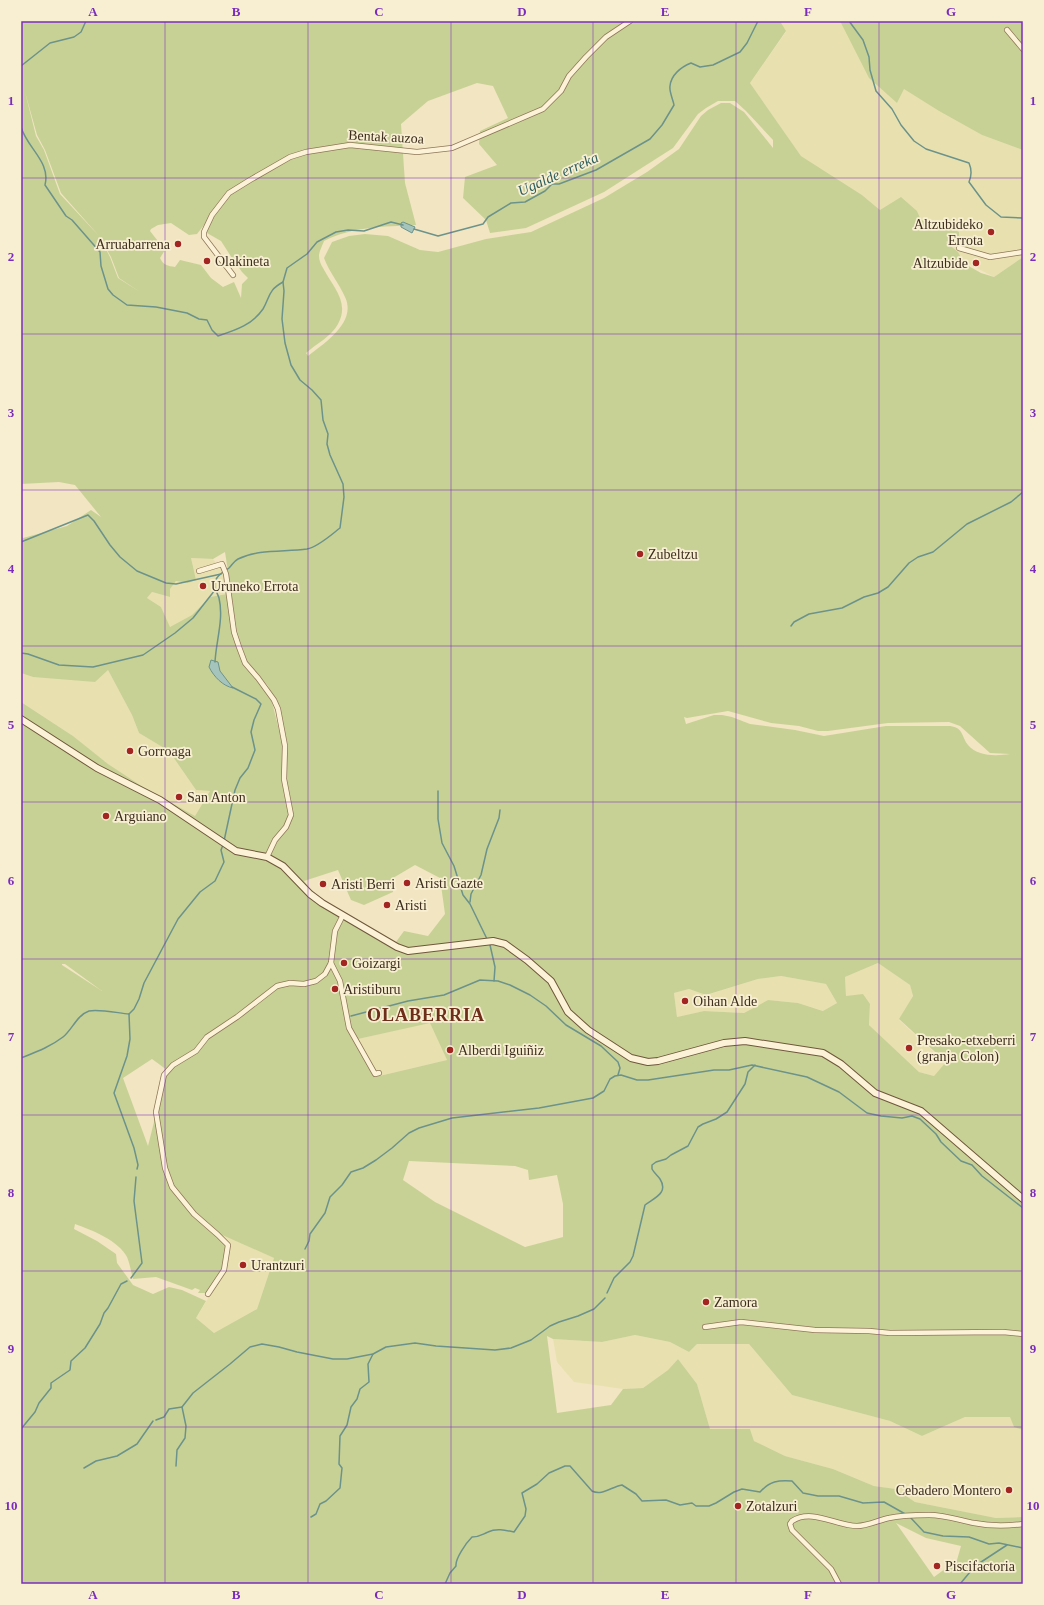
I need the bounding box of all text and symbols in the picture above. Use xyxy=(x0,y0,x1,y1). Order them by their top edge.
text: A xyxy=(88,4,98,19)
text: B xyxy=(232,4,241,19)
text: C xyxy=(374,4,384,19)
text: D xyxy=(517,4,527,19)
text: E xyxy=(661,4,669,19)
text: F xyxy=(804,4,812,19)
text: G xyxy=(946,4,956,19)
text: 1 xyxy=(8,93,14,108)
text: 1 xyxy=(1030,93,1036,108)
street label: Bentak auzoa xyxy=(348,128,425,147)
water label: Ugalde erreka xyxy=(515,149,601,199)
place label: Altzubideko Errota xyxy=(914,217,984,248)
marker: Altzubideko Errota xyxy=(986,227,996,237)
place label: Arruabarrena xyxy=(95,237,171,252)
marker: Arruabarrena xyxy=(173,239,183,249)
text: 2 xyxy=(8,249,14,264)
text: 2 xyxy=(1030,249,1036,264)
place label: Olakineta xyxy=(215,254,270,269)
marker: Olakineta xyxy=(202,256,212,266)
place label: Altzubide xyxy=(913,256,968,271)
marker: Altzubide xyxy=(971,258,981,268)
text: 3 xyxy=(8,405,15,420)
text: 3 xyxy=(1030,405,1037,420)
place label: Zubeltzu xyxy=(648,547,698,562)
marker: Zubeltzu xyxy=(635,549,645,559)
text: 4 xyxy=(8,561,15,576)
text: 4 xyxy=(1030,561,1037,576)
place label: Uruneko Errota xyxy=(211,579,299,594)
marker: Uruneko Errota xyxy=(198,581,208,591)
text: 5 xyxy=(8,717,15,732)
text: 5 xyxy=(1030,717,1037,732)
place label: Gorroaga xyxy=(138,744,192,759)
marker: Gorroaga xyxy=(125,746,135,756)
place label: San Anton xyxy=(187,790,246,805)
marker: San Anton xyxy=(174,792,184,802)
place label: Arguiano xyxy=(114,809,167,824)
marker: Arguiano xyxy=(101,811,111,821)
text: 6 xyxy=(8,873,15,888)
text: 6 xyxy=(1030,873,1037,888)
place label: Aristi Gazte xyxy=(415,876,483,891)
place label: Aristi Berri xyxy=(331,877,395,892)
marker: Aristi Gazte xyxy=(402,878,412,888)
marker: Aristi Berri xyxy=(318,879,328,889)
place label: Aristi xyxy=(395,898,427,913)
marker: Aristi xyxy=(382,900,392,910)
place label: Goizargi xyxy=(352,956,401,971)
marker: Goizargi xyxy=(339,958,349,968)
place label: Aristiburu xyxy=(343,982,401,997)
marker: Aristiburu xyxy=(330,984,340,994)
place label: Oihan Alde xyxy=(693,994,757,1009)
marker: Oihan Alde xyxy=(680,996,690,1006)
district label: OLABERRIA xyxy=(367,1005,485,1025)
text: 7 xyxy=(8,1029,15,1044)
text: 7 xyxy=(1030,1029,1037,1044)
place label: Presako-etxeberri (granja Colon) xyxy=(917,1033,1016,1065)
place label: Alberdi Iguiñiz xyxy=(458,1043,544,1058)
marker: Presako-etxeberri (granja Colon) xyxy=(904,1043,914,1053)
marker: Alberdi Iguiñiz xyxy=(445,1045,455,1055)
text: 8 xyxy=(8,1185,15,1200)
text: 8 xyxy=(1030,1185,1037,1200)
place label: Urantzuri xyxy=(251,1258,305,1273)
marker: Urantzuri xyxy=(238,1260,248,1270)
place label: Zamora xyxy=(714,1295,758,1310)
marker: Zamora xyxy=(701,1297,711,1307)
text: 9 xyxy=(8,1341,15,1356)
text: 9 xyxy=(1030,1341,1037,1356)
place label: Cebadero Montero xyxy=(896,1483,1001,1498)
marker: Cebadero Montero xyxy=(1004,1485,1014,1495)
text: 10 xyxy=(5,1498,18,1513)
text: 10 xyxy=(1027,1498,1040,1513)
place label: Zotalzuri xyxy=(746,1499,797,1514)
marker: Zotalzuri xyxy=(733,1501,743,1511)
place label: Piscifactoria xyxy=(945,1559,1016,1574)
marker: Piscifactoria xyxy=(932,1561,942,1571)
text: A xyxy=(88,1587,98,1602)
text: B xyxy=(232,1587,241,1602)
text: C xyxy=(374,1587,384,1602)
text: D xyxy=(517,1587,527,1602)
text: E xyxy=(661,1587,669,1602)
text: F xyxy=(804,1587,812,1602)
text: G xyxy=(946,1587,956,1602)

